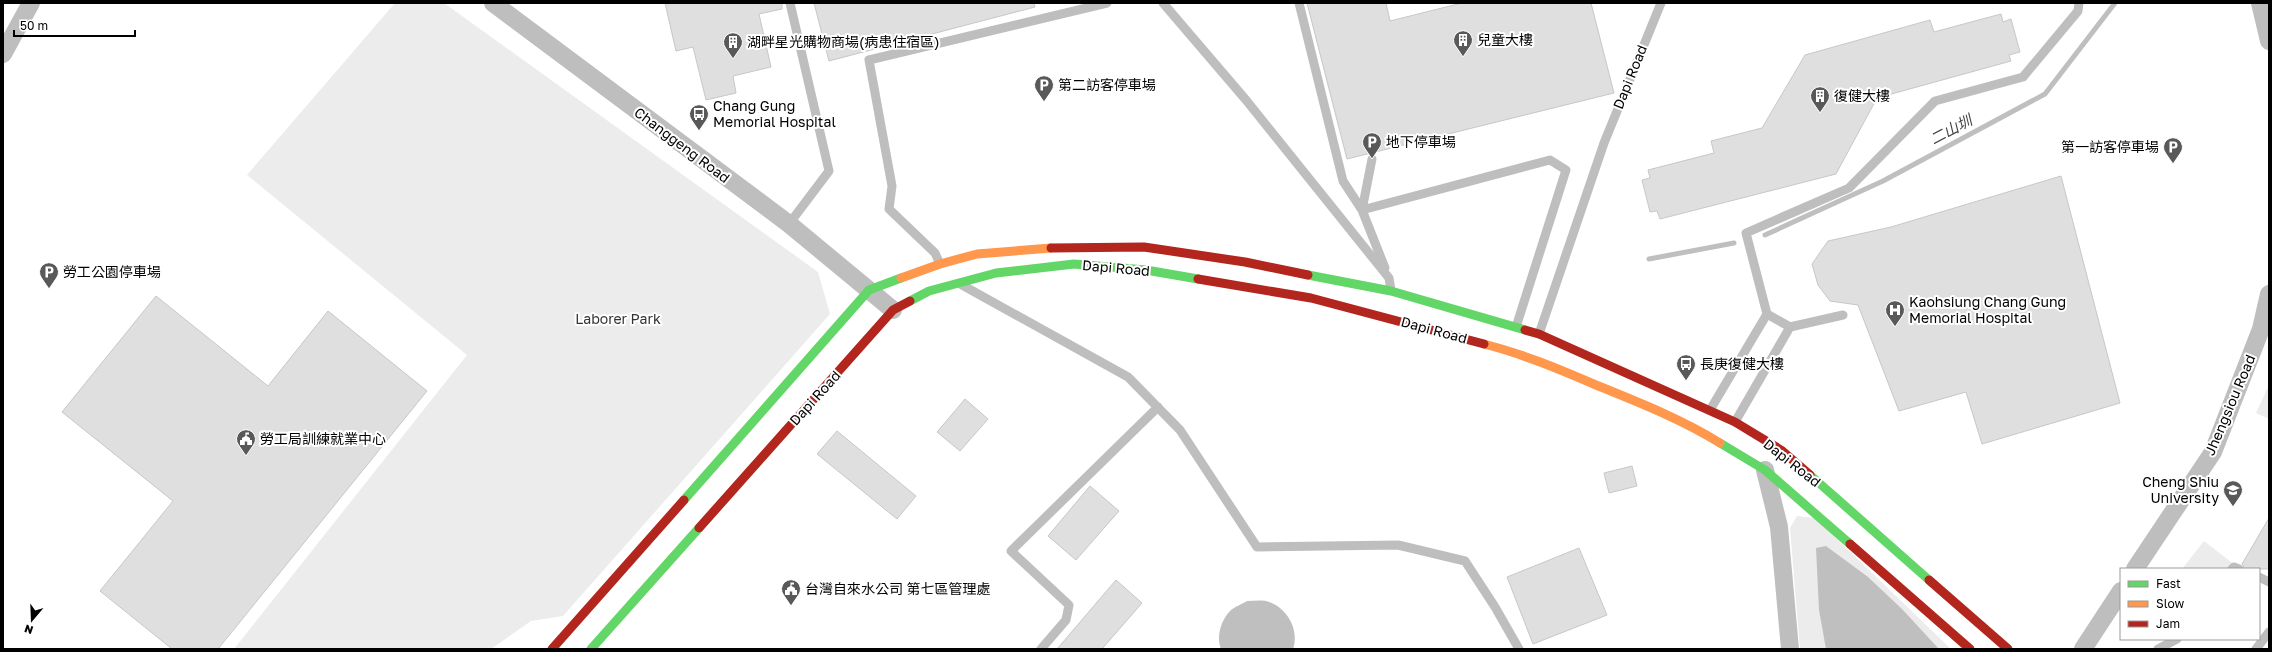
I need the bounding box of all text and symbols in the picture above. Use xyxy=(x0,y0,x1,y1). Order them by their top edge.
scale bar xyxy=(14,12,135,38)
text: 50 m xyxy=(20,18,48,33)
building icon: 兒童大樓 xyxy=(1452,29,1474,57)
building icon: 湖畔星光購物商場(病患住宿區) xyxy=(722,31,744,59)
place label: 兒童大樓 xyxy=(1477,31,1533,48)
place label: 湖畔星光購物商場(病患住宿區) xyxy=(747,33,940,50)
street label: Dapi Road xyxy=(1609,42,1650,111)
parking icon: 第二訪客停車場 xyxy=(1033,74,1055,102)
place label: 第二訪客停車場 xyxy=(1058,76,1156,93)
building icon: 復健大樓 xyxy=(1809,85,1831,113)
place label: 復健大樓 xyxy=(1834,87,1890,104)
place label: Chang Gung Memorial Hospital xyxy=(713,97,836,130)
street label: Changgeng Road xyxy=(631,103,733,186)
bus stop icon: Chang Gung Memorial Hospital xyxy=(688,103,710,131)
water label: 二山圳 xyxy=(1926,110,1976,148)
parking icon: 地下停車場 xyxy=(1361,131,1383,159)
place label: 地下停車場 xyxy=(1386,133,1456,150)
parking icon: 第一訪客停車場 xyxy=(2162,136,2184,164)
place label: 第一訪客停車場 xyxy=(2061,138,2159,155)
street label: Dapi Road xyxy=(1081,256,1151,279)
parking icon: 勞工公園停車場 xyxy=(38,261,60,289)
place label: 勞工公園停車場 xyxy=(63,263,161,280)
place label: Kaohsiung Chang Gung Memorial Hospital xyxy=(1909,293,2066,326)
hospital icon: Kaohsiung Chang Gung Memorial Hospital xyxy=(1884,299,1906,327)
park label: Laborer Park xyxy=(575,310,661,327)
street label: Dapi Road xyxy=(1399,313,1469,347)
street label: Jhengsiou Road xyxy=(2201,352,2258,458)
bus stop icon: 長庚復健大樓 xyxy=(1675,353,1697,381)
place label: 長庚復健大樓 xyxy=(1700,355,1784,372)
street label: Dapi Road xyxy=(786,367,844,429)
public building icon: 勞工局訓練就業中心 xyxy=(235,428,257,456)
place label: 勞工局訓練就業中心 xyxy=(260,430,386,447)
street label: Dapi Road xyxy=(1760,435,1824,490)
place label: Cheng Shiu University xyxy=(2142,473,2219,506)
school or university icon: Cheng Shiu University xyxy=(2222,479,2244,507)
legend xyxy=(2120,568,2260,640)
text: Fast xyxy=(2156,576,2181,591)
public building icon: 台灣自來水公司 第七區管理處 xyxy=(780,578,802,606)
place label: 台灣自來水公司 第七區管理處 xyxy=(805,580,991,597)
text: Slow xyxy=(2156,596,2184,611)
north arrow xyxy=(12,600,52,640)
text: Jam xyxy=(2156,616,2180,631)
text: N xyxy=(23,622,35,637)

